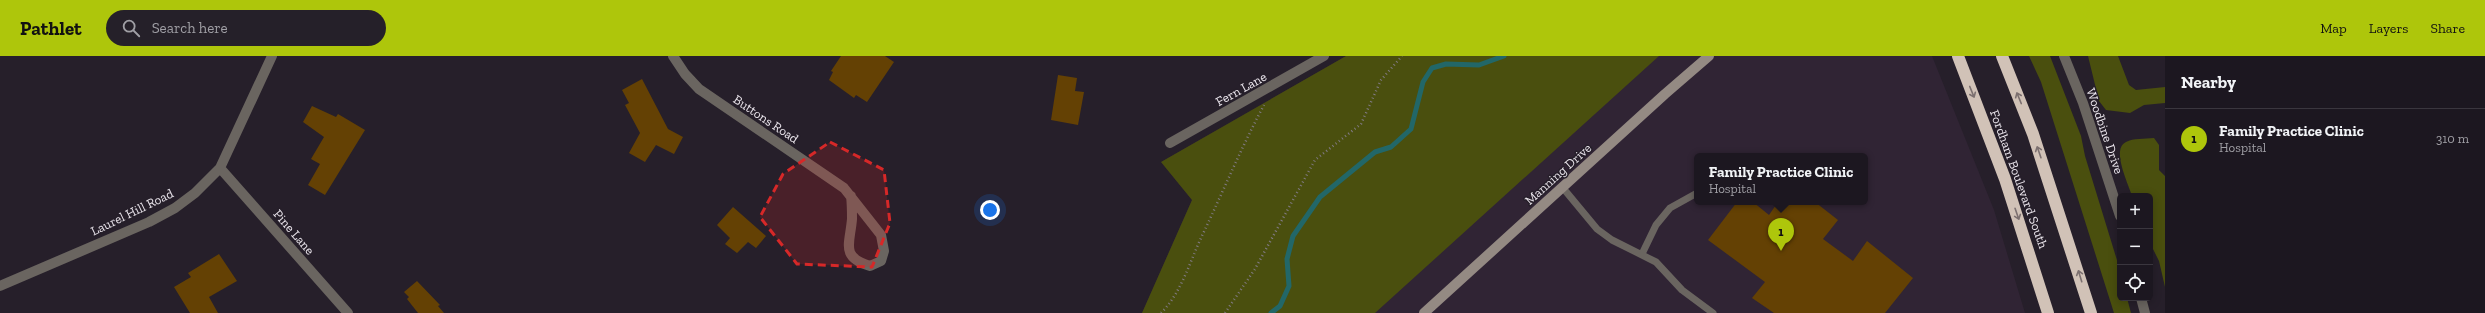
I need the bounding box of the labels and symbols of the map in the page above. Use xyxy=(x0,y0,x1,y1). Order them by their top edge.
street label: Fern Lane xyxy=(1213,69,1269,109)
one-way arrow xyxy=(1969,86,1977,98)
street label: Woodbine Drive xyxy=(2083,86,2127,176)
street label: Buttons Road xyxy=(731,92,801,146)
one-way arrow xyxy=(2014,92,2022,104)
street label: Fordham Boulevard South xyxy=(1987,108,2051,251)
street label: Manning Drive xyxy=(1522,140,1594,208)
one-way arrow xyxy=(2035,146,2043,158)
street label: Laurel Hill Road xyxy=(88,186,176,238)
your location xyxy=(980,200,1000,220)
street label: Pine Lane xyxy=(270,206,318,258)
one-way arrow xyxy=(2014,207,2021,220)
pin: 1 xyxy=(1768,218,1794,251)
one-way arrow xyxy=(2075,270,2083,282)

